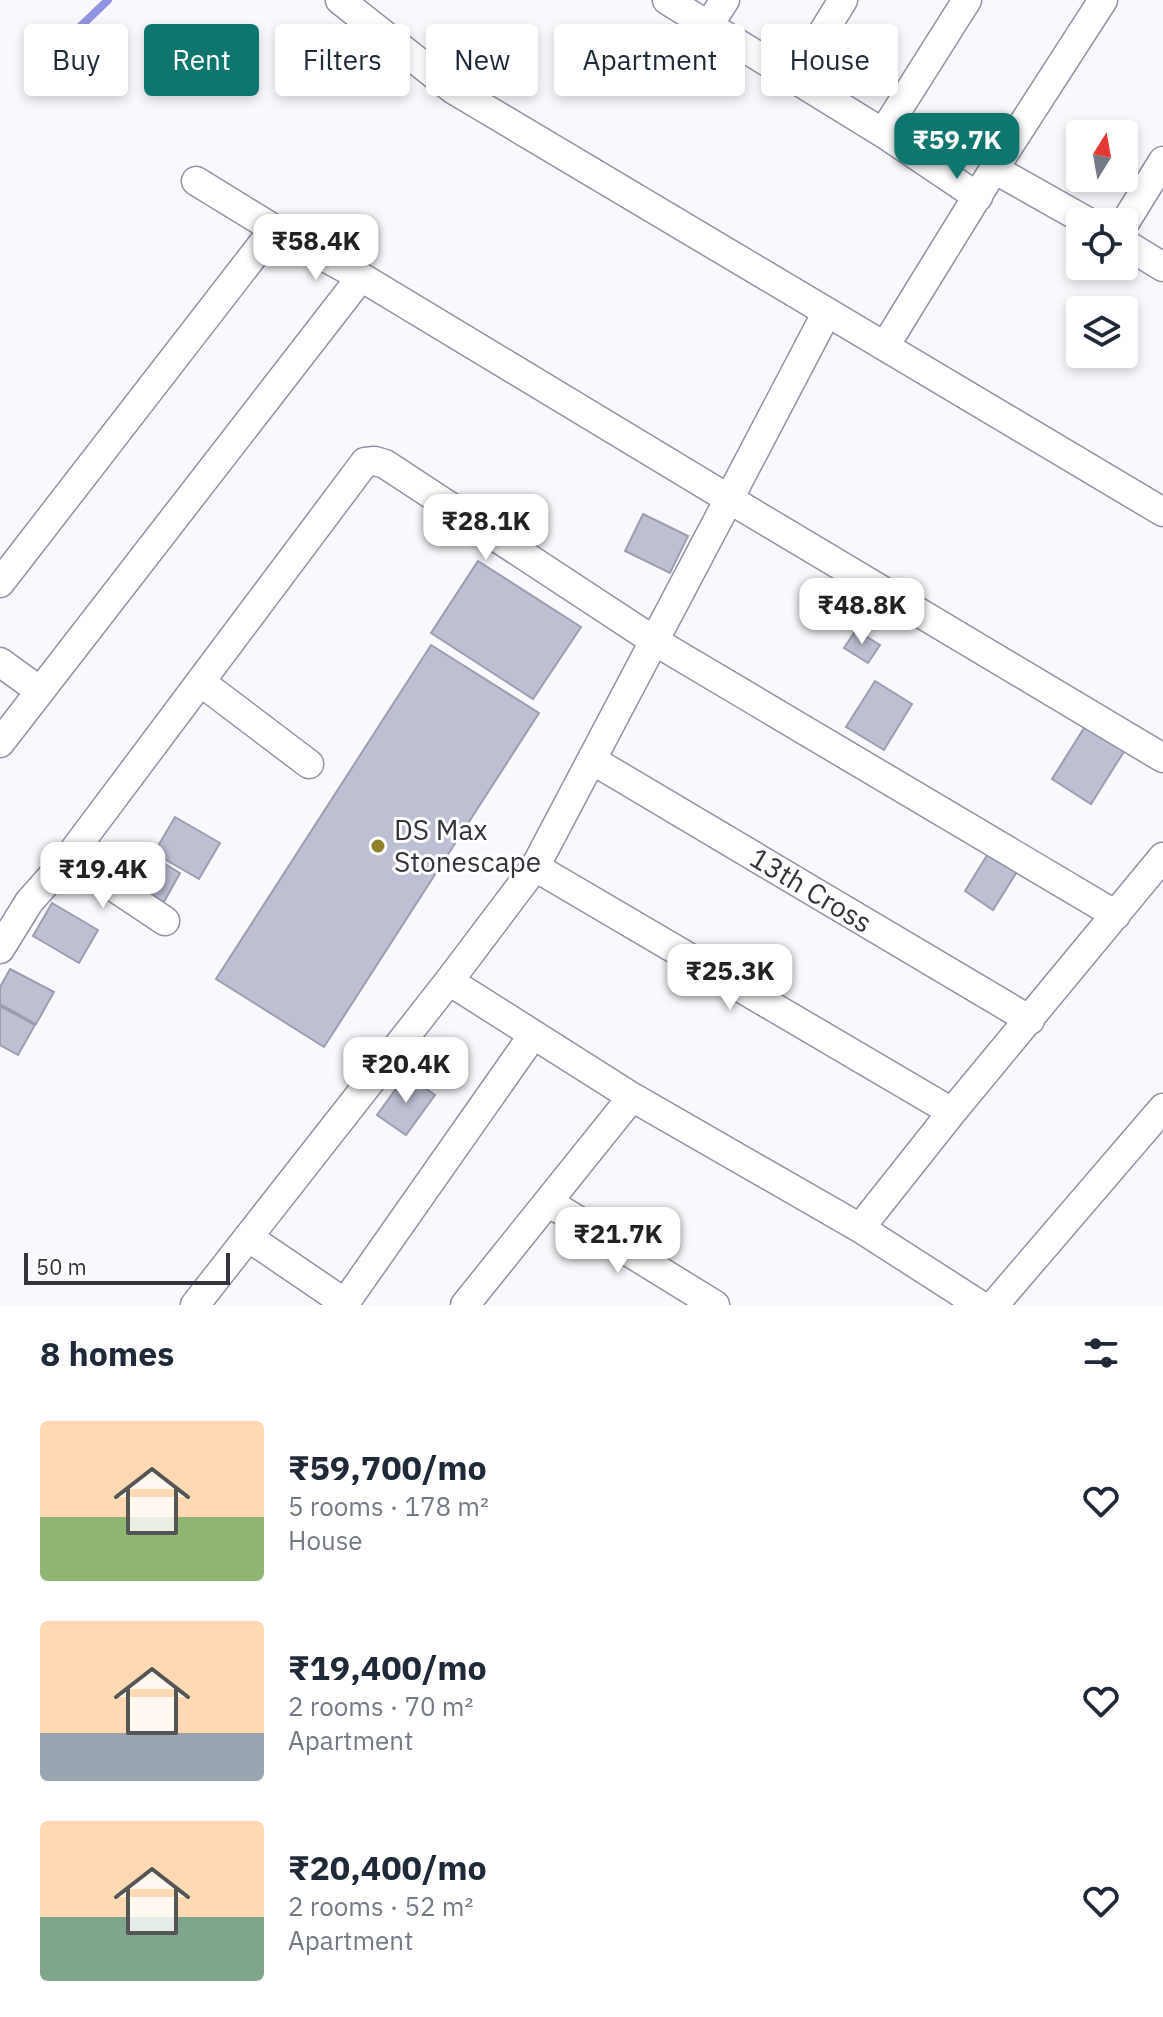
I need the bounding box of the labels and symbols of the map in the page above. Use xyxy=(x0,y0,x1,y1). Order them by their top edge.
pin: ₹59.7K xyxy=(892,113,1022,181)
north arrow xyxy=(1066,120,1138,192)
pin: ₹58.4K xyxy=(251,214,381,282)
pin: ₹28.1K xyxy=(421,494,551,562)
pin: ₹48.8K xyxy=(797,578,927,646)
place label: DS Max Stonescape xyxy=(394,811,541,880)
marker: DS Max Stonescape xyxy=(369,837,387,855)
street label: 13th Cross xyxy=(743,839,879,941)
pin: ₹19.4K xyxy=(38,842,168,910)
pin: ₹25.3K xyxy=(665,944,795,1012)
pin: ₹20.4K xyxy=(341,1037,471,1105)
pin: ₹21.7K xyxy=(553,1207,683,1275)
scale bar xyxy=(24,1249,230,1285)

